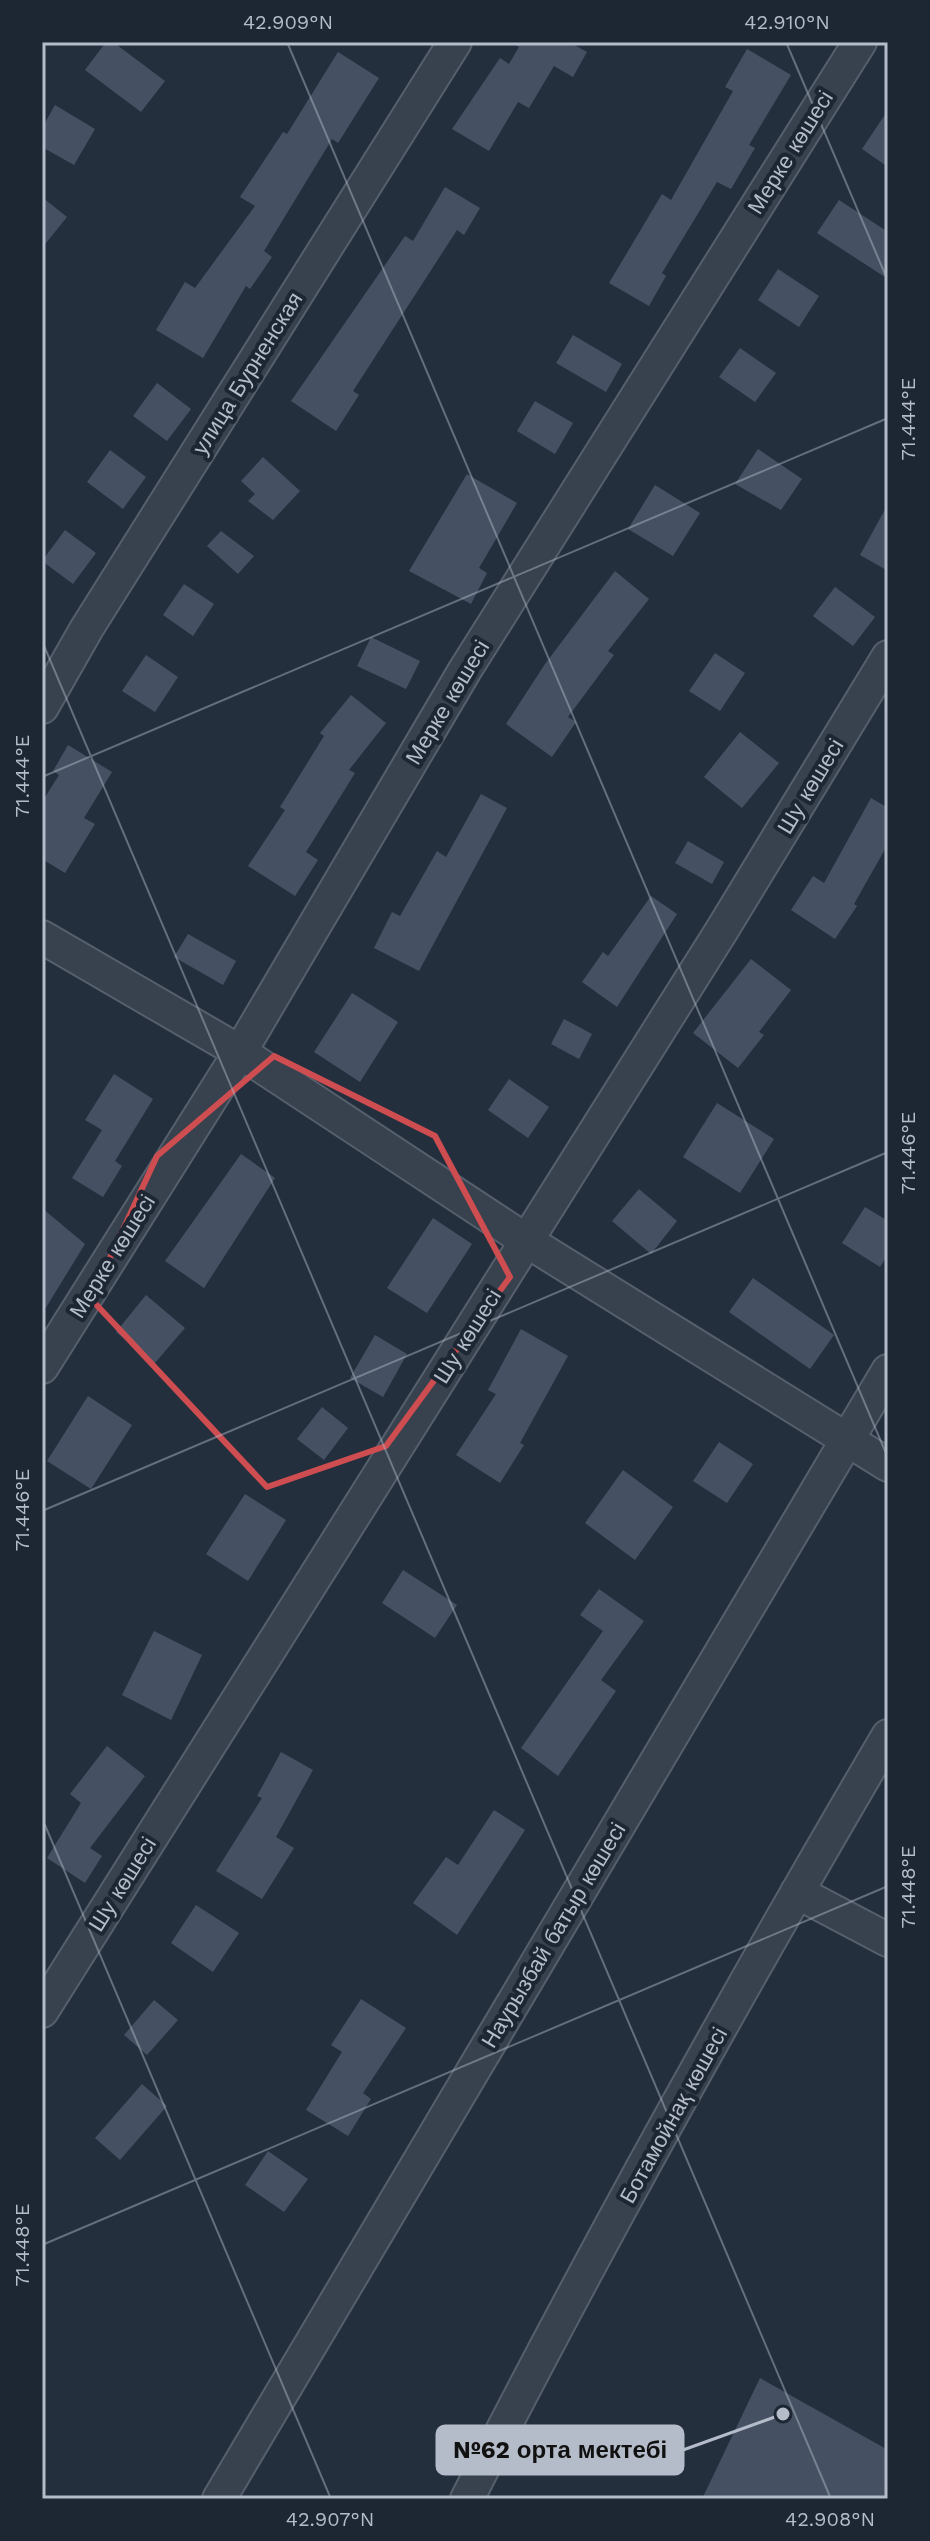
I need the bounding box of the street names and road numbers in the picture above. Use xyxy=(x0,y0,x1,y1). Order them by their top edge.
street label: Мерке көшесі xyxy=(743,86,838,218)
street label: улица Бурненская xyxy=(187,287,307,459)
street label: Мерке көшесі xyxy=(401,636,494,769)
street label: Шу көшесі xyxy=(772,734,849,838)
street label: Мерке көшесі xyxy=(65,1190,160,1322)
street label: Шу көшесі xyxy=(429,1285,506,1388)
street label: Наурызбай батыр көшесі xyxy=(476,1818,631,2052)
street label: Шу көшесі xyxy=(84,1833,161,1936)
street label: Ботамойнақ көшесі xyxy=(615,2023,732,2207)

